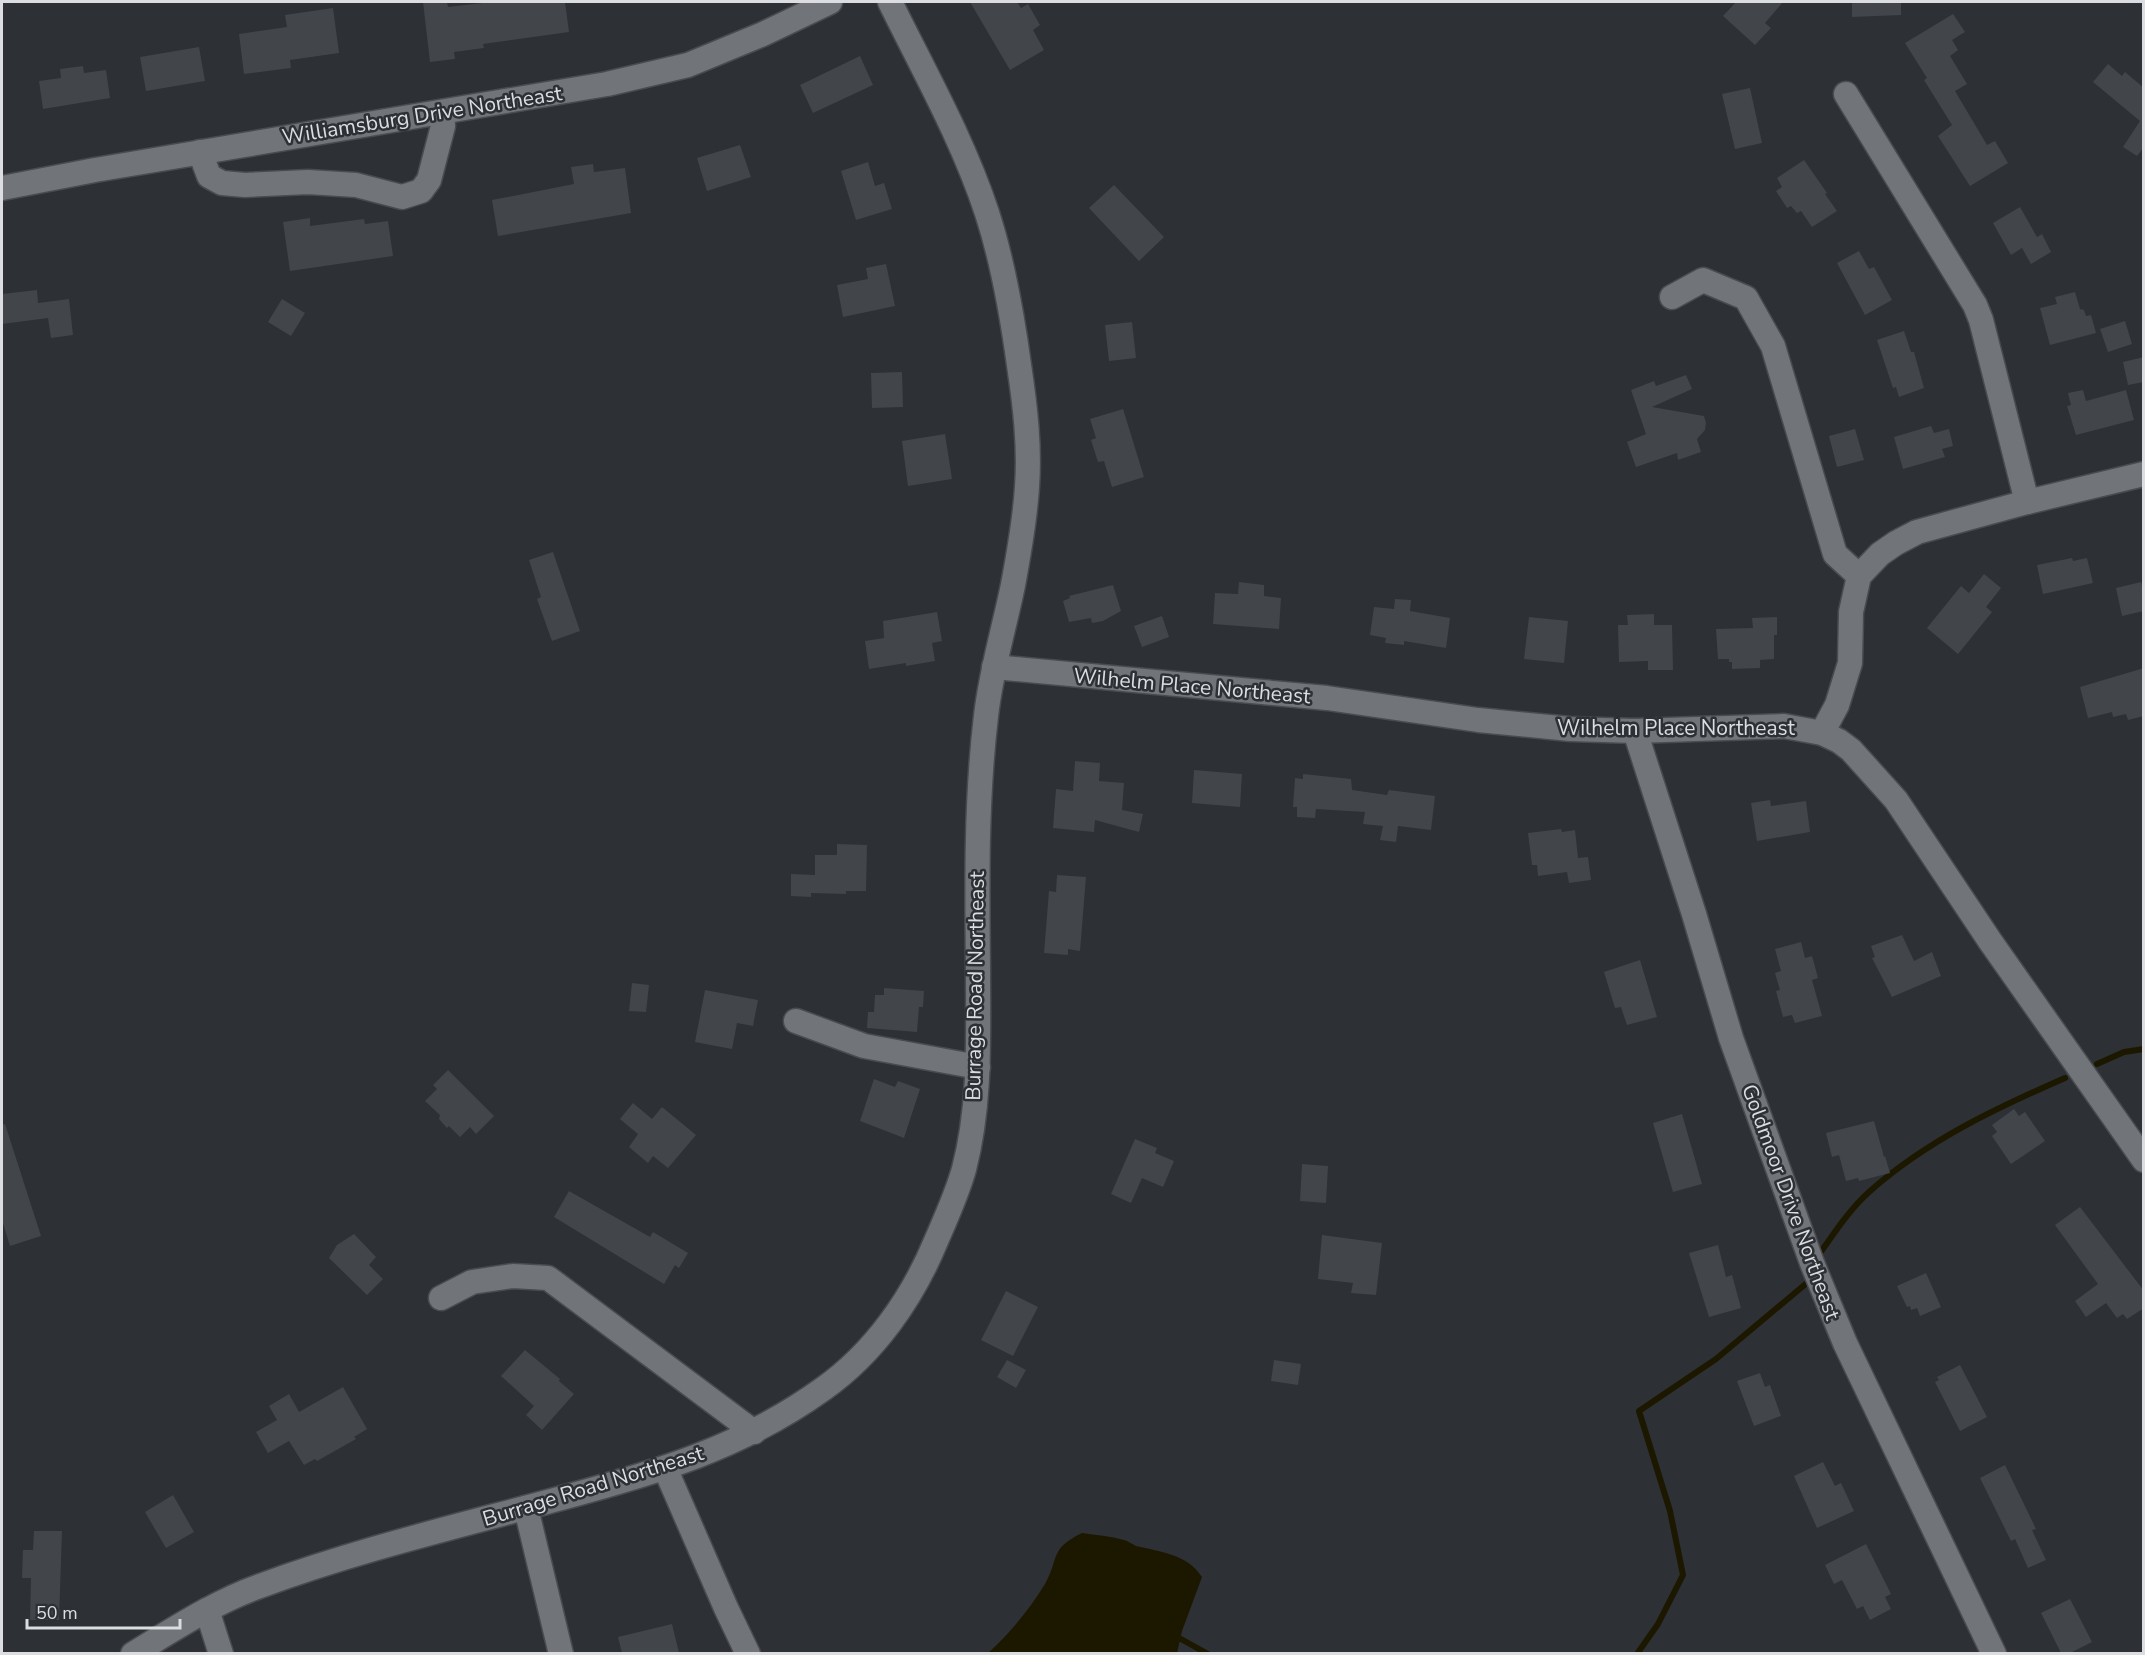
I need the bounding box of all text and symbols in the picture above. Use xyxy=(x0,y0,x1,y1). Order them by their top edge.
street label: Williamsburg Drive Northeast xyxy=(280,79,565,151)
street label: Wilhelm Place Northeast xyxy=(1072,662,1312,710)
street label: Wilhelm Place Northeast xyxy=(1557,714,1796,742)
street label: Burrage Road Northeast xyxy=(959,870,991,1101)
street label: Goldmoor Drive Northeast xyxy=(1735,1080,1847,1324)
street label: Burrage Road Northeast xyxy=(479,1439,707,1533)
scale bar xyxy=(27,1592,180,1630)
text: 50 m xyxy=(36,1601,78,1625)

